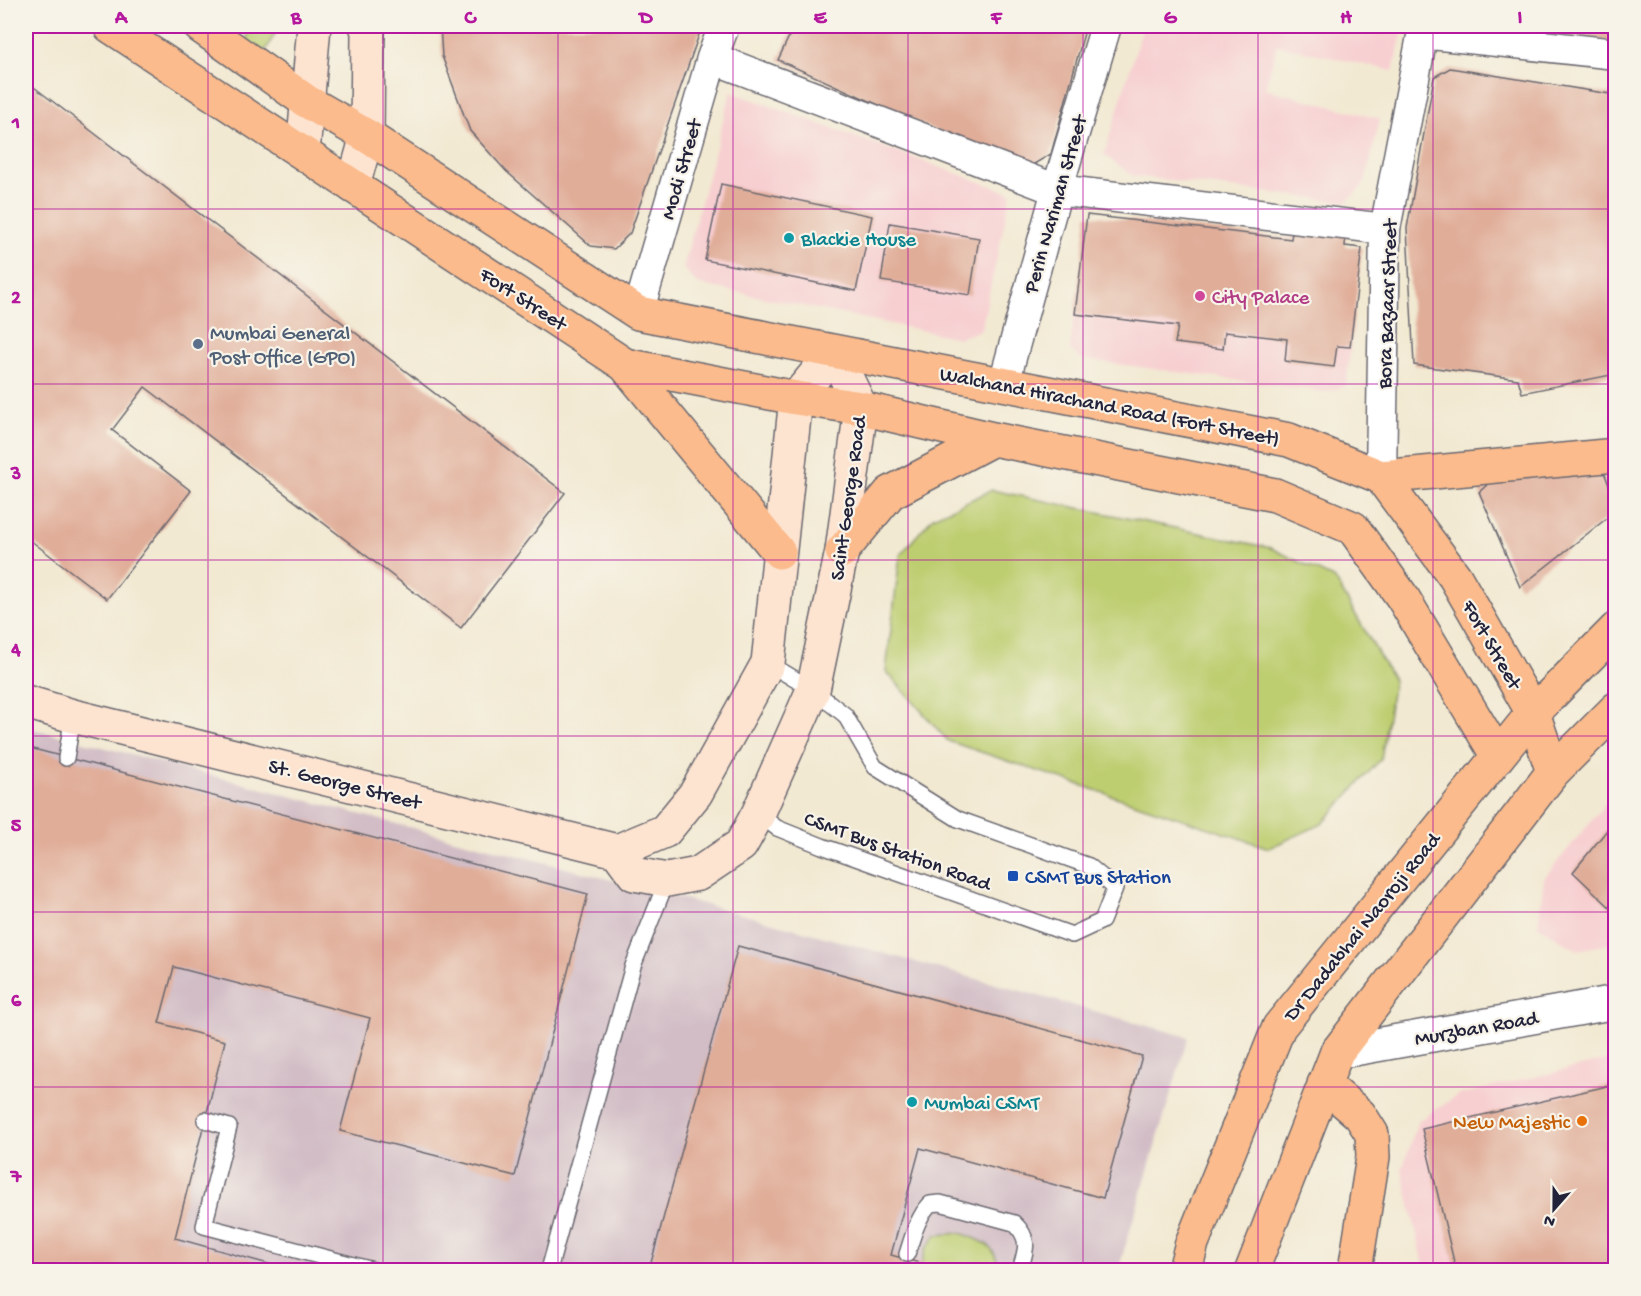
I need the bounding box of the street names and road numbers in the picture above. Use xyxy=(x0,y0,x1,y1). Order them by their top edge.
street label: Perin Nariman Street xyxy=(1020,111,1095,298)
street label: Modi Street xyxy=(657,115,710,223)
street label: Bora Bazaar Street xyxy=(1374,217,1405,390)
street label: Fort Street xyxy=(473,263,572,340)
street label: Walchand Hirachand Road (Fort Street) xyxy=(937,363,1281,454)
street label: Saint George Road xyxy=(827,413,875,582)
street label: Fort Street xyxy=(1454,596,1527,697)
street label: St. George Street xyxy=(265,755,425,818)
street label: CSMT Bus Station Road xyxy=(800,808,995,899)
street label: Dr Dadabhai Naoroji Road xyxy=(1279,828,1448,1029)
street label: Murzban Road xyxy=(1413,1007,1542,1054)

